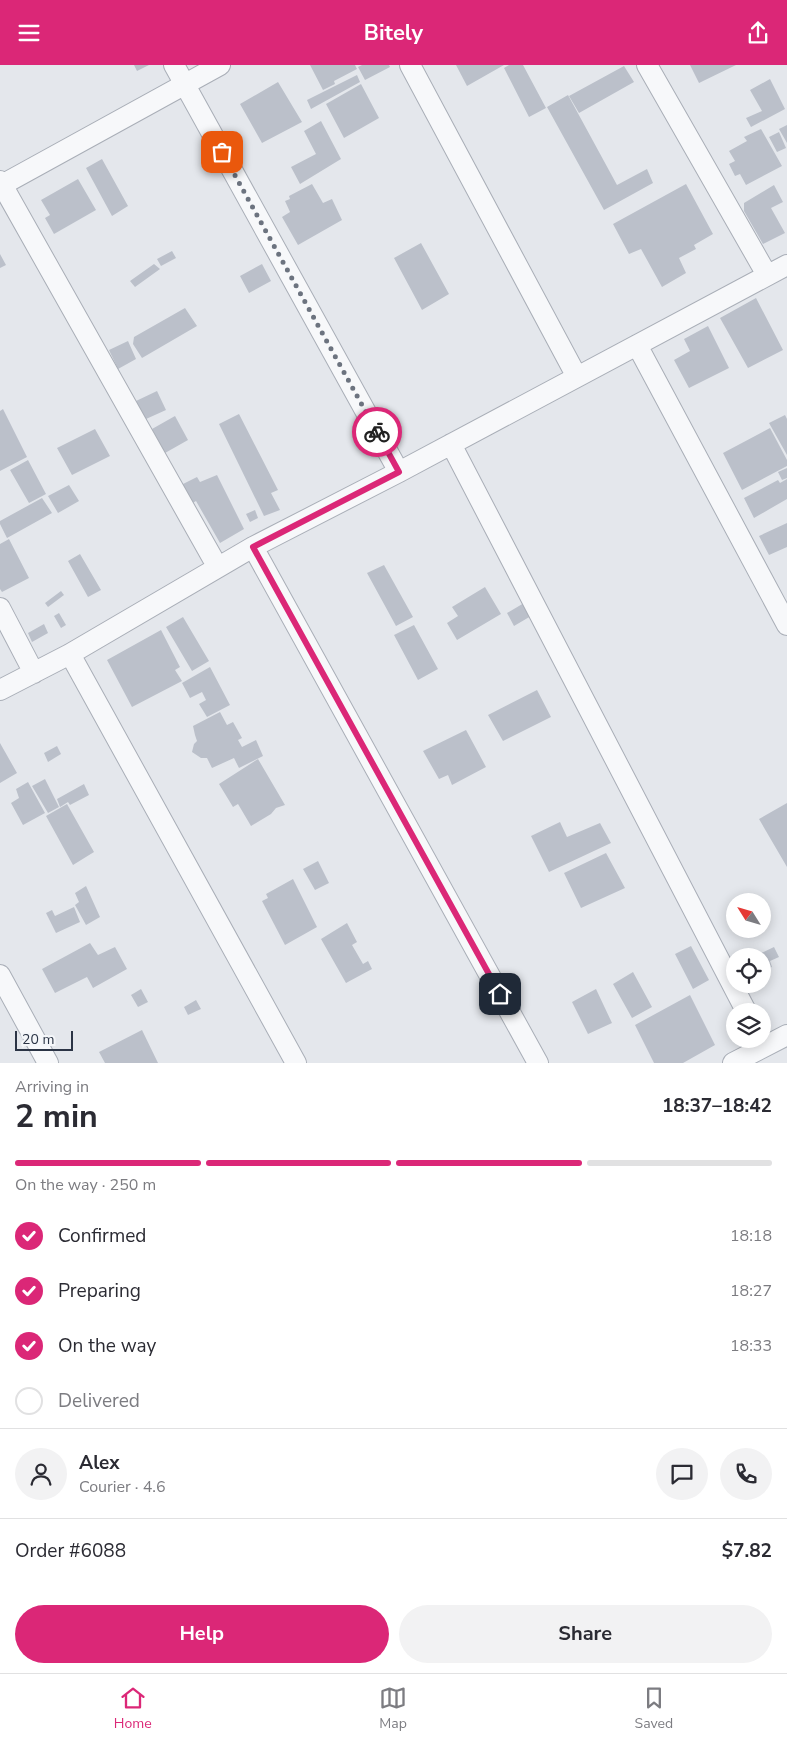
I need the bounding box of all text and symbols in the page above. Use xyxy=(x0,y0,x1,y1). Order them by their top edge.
text: Bitely xyxy=(364,18,423,48)
icon: menu xyxy=(15,19,43,47)
icon: share xyxy=(744,19,772,47)
pin xyxy=(201,131,243,173)
icon: bag xyxy=(208,138,236,166)
courier xyxy=(352,407,402,457)
icon: bike xyxy=(363,418,391,446)
north arrow xyxy=(726,893,771,937)
map controls xyxy=(726,893,771,1048)
button: locate xyxy=(726,948,771,993)
pin xyxy=(479,973,521,1015)
icon: home xyxy=(486,980,514,1008)
button: layers xyxy=(726,1003,771,1048)
scale bar xyxy=(15,1028,72,1051)
text: 20 m xyxy=(22,1030,54,1049)
text: Arriving in xyxy=(15,1076,89,1098)
text: 18:37–18:42 xyxy=(662,1093,772,1119)
text: 2 min xyxy=(15,1095,98,1138)
text: On the way · 250 m xyxy=(15,1174,156,1196)
icon: check xyxy=(15,1222,43,1250)
text: Confirmed xyxy=(58,1223,146,1249)
text: 18:18 xyxy=(730,1225,772,1247)
icon: check xyxy=(15,1277,43,1305)
text: Preparing xyxy=(58,1278,141,1304)
text: 18:27 xyxy=(730,1280,772,1302)
icon: check xyxy=(15,1332,43,1360)
text: On the way xyxy=(58,1333,156,1359)
text: 18:33 xyxy=(730,1335,772,1357)
text: Delivered xyxy=(58,1388,140,1414)
button: person xyxy=(15,1448,67,1500)
button: chat xyxy=(656,1448,708,1500)
button: phone xyxy=(720,1448,772,1500)
text: Alex xyxy=(79,1450,120,1476)
text: Courier · 4.6 xyxy=(79,1476,165,1498)
text: Order #6088 xyxy=(15,1538,126,1564)
text: $7.82 xyxy=(722,1538,772,1564)
button: Help xyxy=(15,1605,389,1663)
button: Share xyxy=(399,1605,772,1663)
tab: Home xyxy=(114,1684,152,1733)
tab: Map xyxy=(379,1684,407,1733)
tab: Saved xyxy=(635,1684,673,1733)

